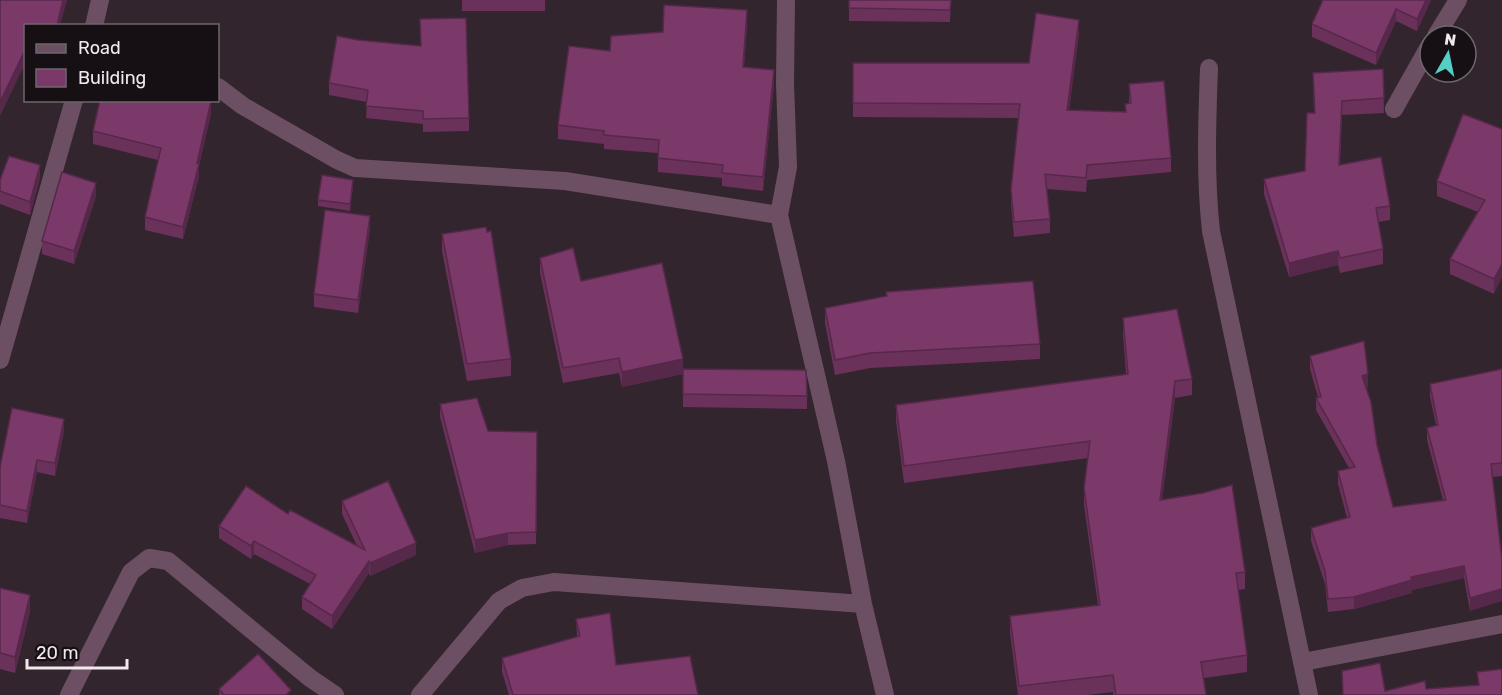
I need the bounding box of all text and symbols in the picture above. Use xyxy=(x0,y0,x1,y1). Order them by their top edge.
legend xyxy=(24,24,219,102)
north arrow xyxy=(1418,24,1478,84)
text: N xyxy=(1443,29,1457,50)
text: Road xyxy=(78,37,121,59)
text: Building xyxy=(78,67,146,89)
scale bar xyxy=(27,632,128,670)
text: 20 m xyxy=(36,642,78,664)

